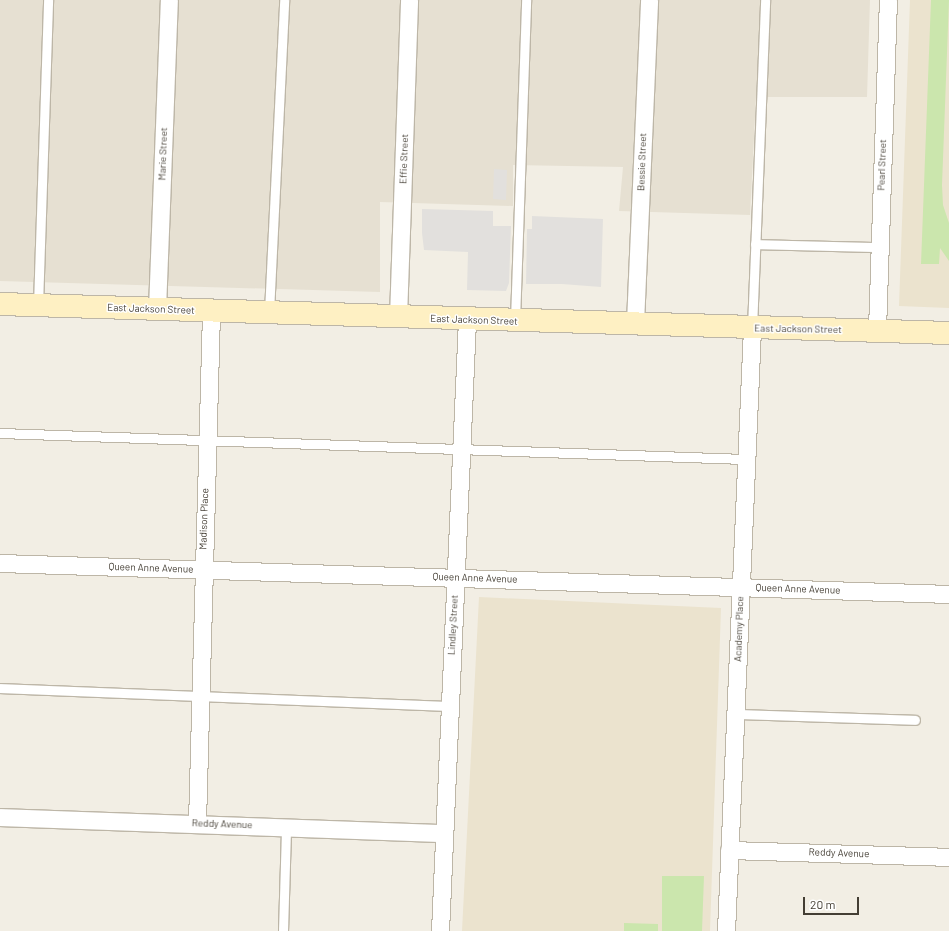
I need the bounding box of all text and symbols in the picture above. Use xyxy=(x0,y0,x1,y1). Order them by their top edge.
street label: Marie Street xyxy=(156,127,170,181)
street label: Bessie Street xyxy=(635,133,649,191)
street label: Effie Street xyxy=(397,134,411,184)
street label: Pearl Street xyxy=(875,139,889,191)
street label: East Jackson Street xyxy=(107,301,195,317)
street label: East Jackson Street xyxy=(430,312,518,328)
street label: East Jackson Street xyxy=(754,322,842,336)
street label: Madison Place xyxy=(197,488,211,550)
street label: Queen Anne Avenue xyxy=(108,561,194,575)
street label: Queen Anne Avenue xyxy=(432,571,518,585)
street label: Queen Anne Avenue xyxy=(755,582,841,596)
street label: Lindley Street xyxy=(445,595,461,655)
street label: Academy Place xyxy=(732,596,746,662)
street label: Reddy Avenue xyxy=(191,817,253,831)
street label: Reddy Avenue xyxy=(808,846,870,860)
scale bar xyxy=(805,889,861,915)
text: 20 m xyxy=(810,897,836,911)

